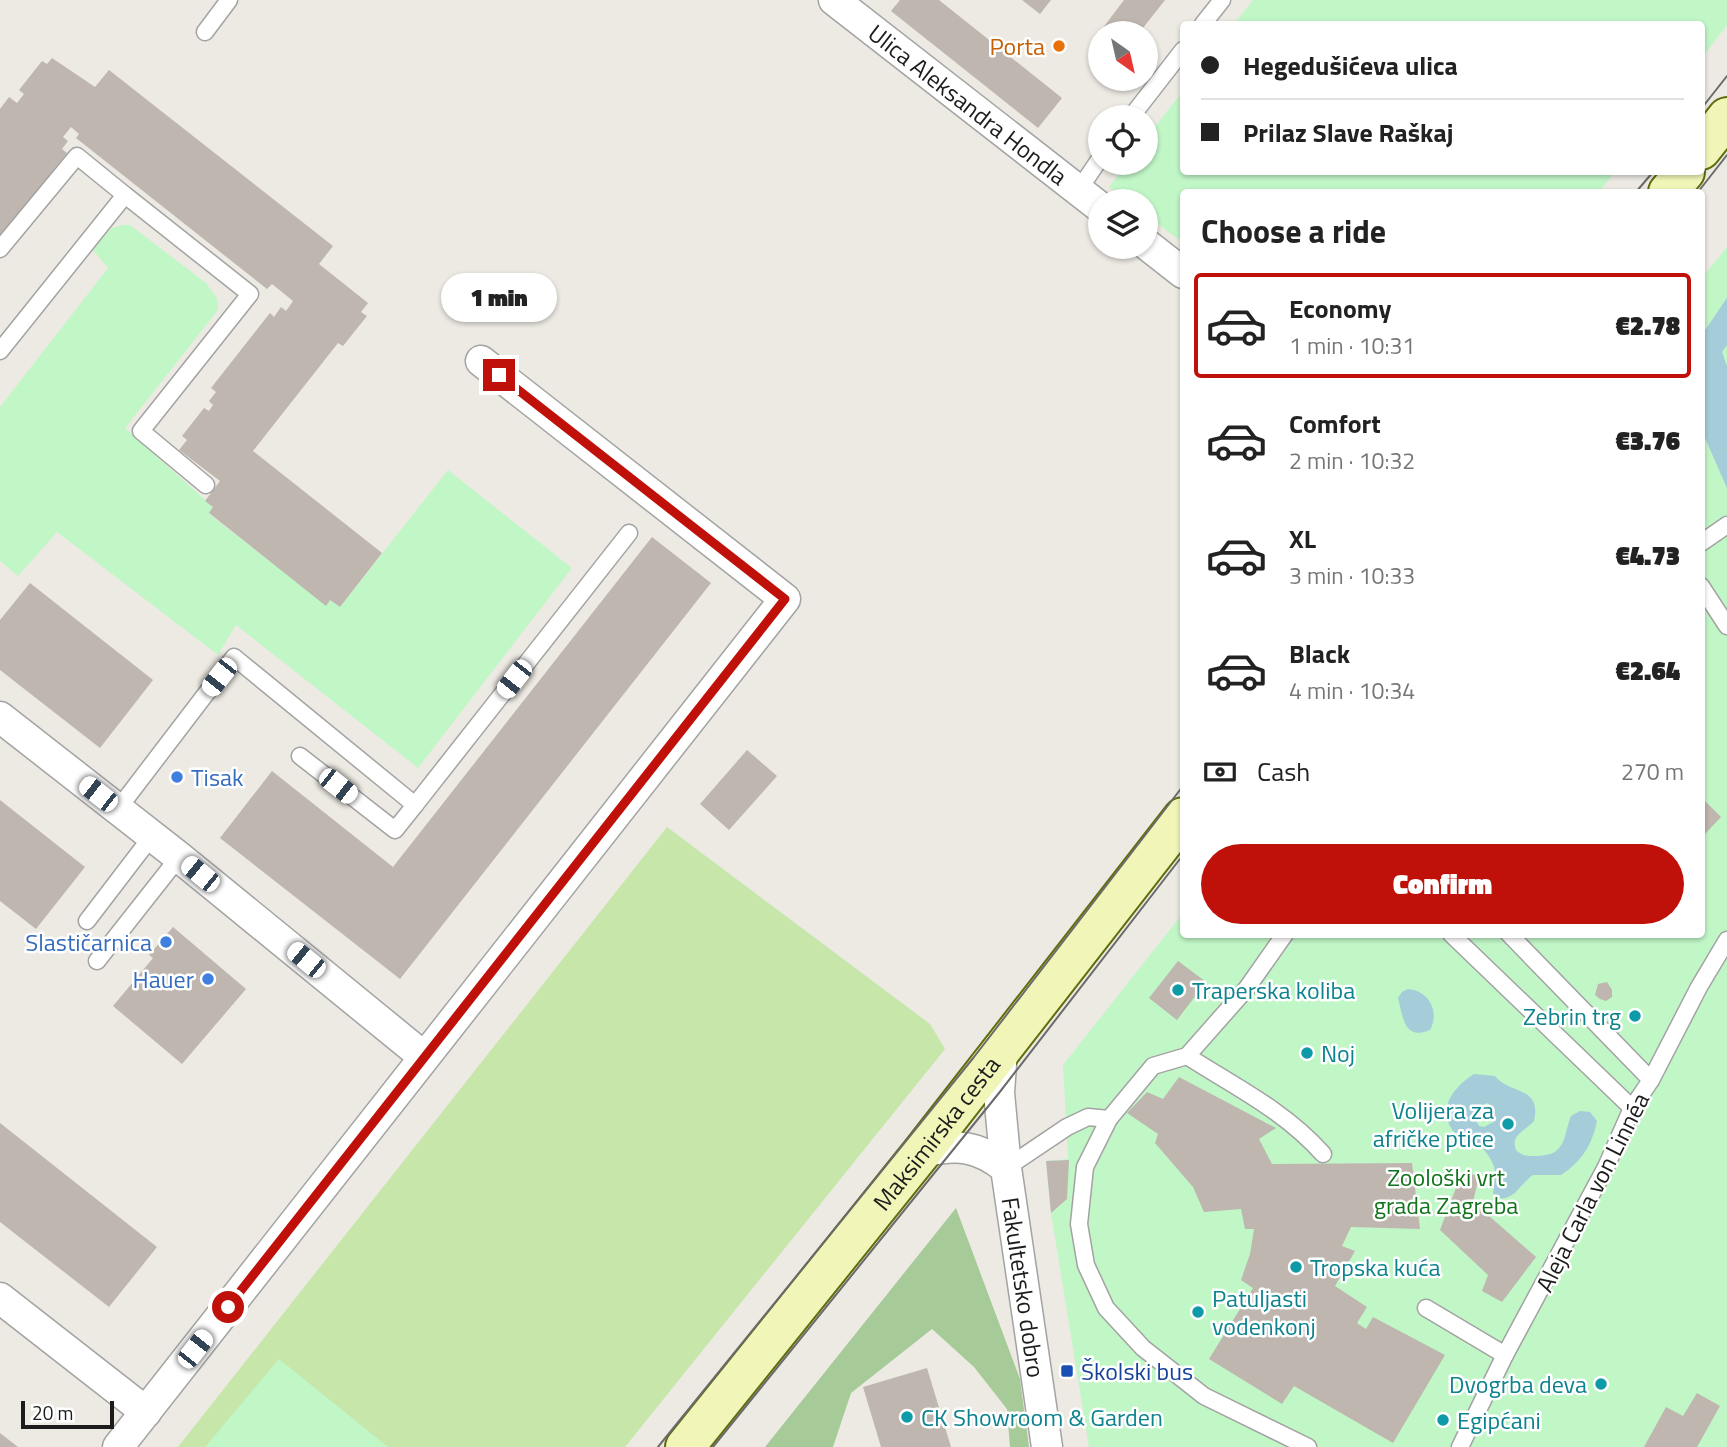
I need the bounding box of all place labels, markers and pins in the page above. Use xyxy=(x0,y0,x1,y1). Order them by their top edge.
place label: Porta xyxy=(989,28,1045,64)
marker: Porta xyxy=(1051,38,1067,54)
place label: Tisak xyxy=(191,759,244,795)
marker: Tisak xyxy=(169,769,185,785)
place label: Slastičarnica xyxy=(25,924,152,960)
marker: Slastičarnica xyxy=(158,934,174,950)
place label: Hauer xyxy=(133,961,194,997)
marker: Hauer xyxy=(200,971,216,987)
place label: Traperska koliba xyxy=(1192,972,1355,1008)
marker: Traperska koliba xyxy=(1170,982,1186,998)
place label: Zebrin trg xyxy=(1523,998,1621,1034)
marker: Zebrin trg xyxy=(1627,1008,1643,1024)
place label: Noj xyxy=(1321,1035,1355,1071)
marker: Noj xyxy=(1299,1045,1315,1061)
place label: Volijera za afričke ptice xyxy=(1373,1092,1494,1156)
marker: Volijera za afričke ptice xyxy=(1500,1116,1516,1132)
place label: Tropska kuća xyxy=(1310,1249,1441,1285)
marker: Tropska kuća xyxy=(1288,1259,1304,1275)
place label: Patuljasti vodenkonj xyxy=(1212,1280,1316,1344)
marker: Patuljasti vodenkonj xyxy=(1190,1304,1206,1320)
place label: Školski bus xyxy=(1081,1353,1193,1389)
marker: Školski bus xyxy=(1059,1363,1075,1379)
place label: Dvogrba deva xyxy=(1449,1366,1587,1402)
marker: Dvogrba deva xyxy=(1593,1376,1609,1392)
place label: CK Showroom & Garden xyxy=(921,1399,1163,1435)
place label: Egipćani xyxy=(1457,1402,1541,1438)
marker: CK Showroom & Garden xyxy=(899,1409,915,1425)
marker: Egipćani xyxy=(1435,1412,1451,1428)

